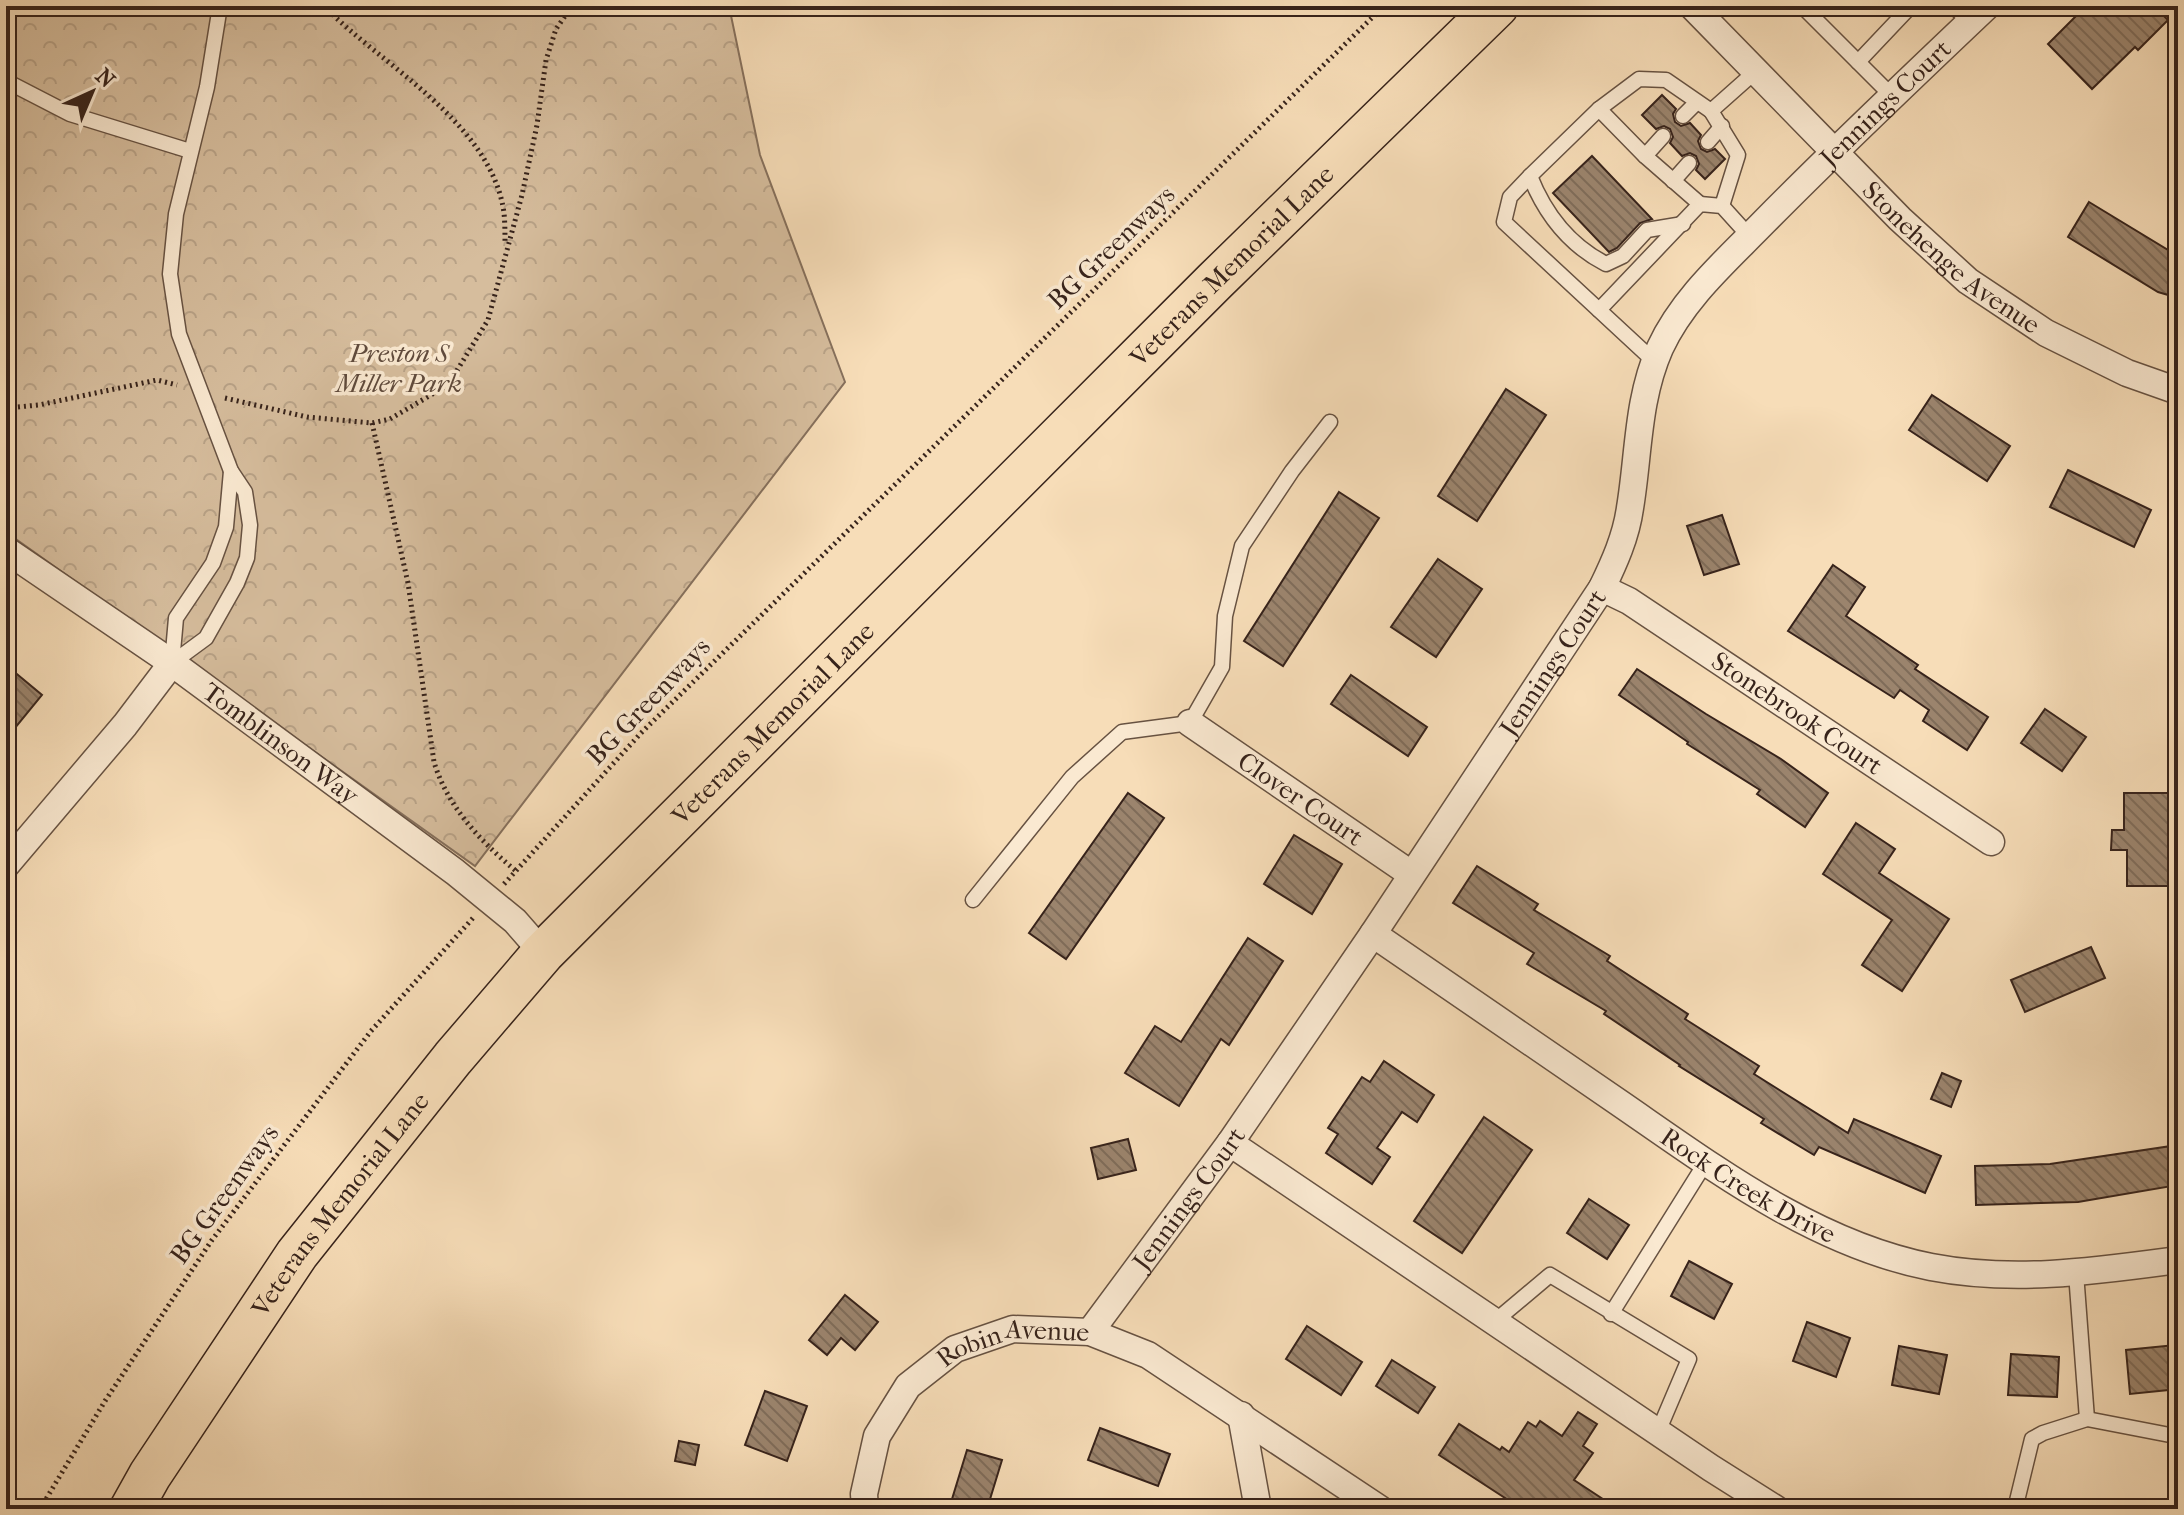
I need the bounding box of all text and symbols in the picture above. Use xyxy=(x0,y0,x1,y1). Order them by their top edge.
street label: Jennings Court xyxy=(1812,33,1958,175)
north arrow xyxy=(52,52,132,132)
text: N xyxy=(90,63,120,94)
street label: Veterans Memorial Lane xyxy=(1123,159,1340,374)
street label: Stonehenge Avenue xyxy=(1856,175,2046,341)
street label: BG Greenways xyxy=(1041,179,1181,316)
park label: Preston S Miller Park xyxy=(334,338,462,399)
street label: Jennings Court xyxy=(1492,583,1613,744)
street label: Veterans Memorial Lane xyxy=(665,616,881,832)
street label: BG Greenways xyxy=(580,631,717,771)
street label: Stonebrook Court xyxy=(1706,645,1889,782)
street label: Tomblinson Way xyxy=(197,676,365,812)
street label: Clover Court xyxy=(1232,745,1370,853)
street label: Veterans Memorial Lane xyxy=(244,1086,436,1323)
street label: BG Greenways xyxy=(164,1119,285,1270)
street label: Jennings Court xyxy=(1125,1121,1252,1278)
street label: Rock Creek Drive xyxy=(1654,1121,1840,1250)
street label: Robin Avenue xyxy=(930,1314,1090,1374)

